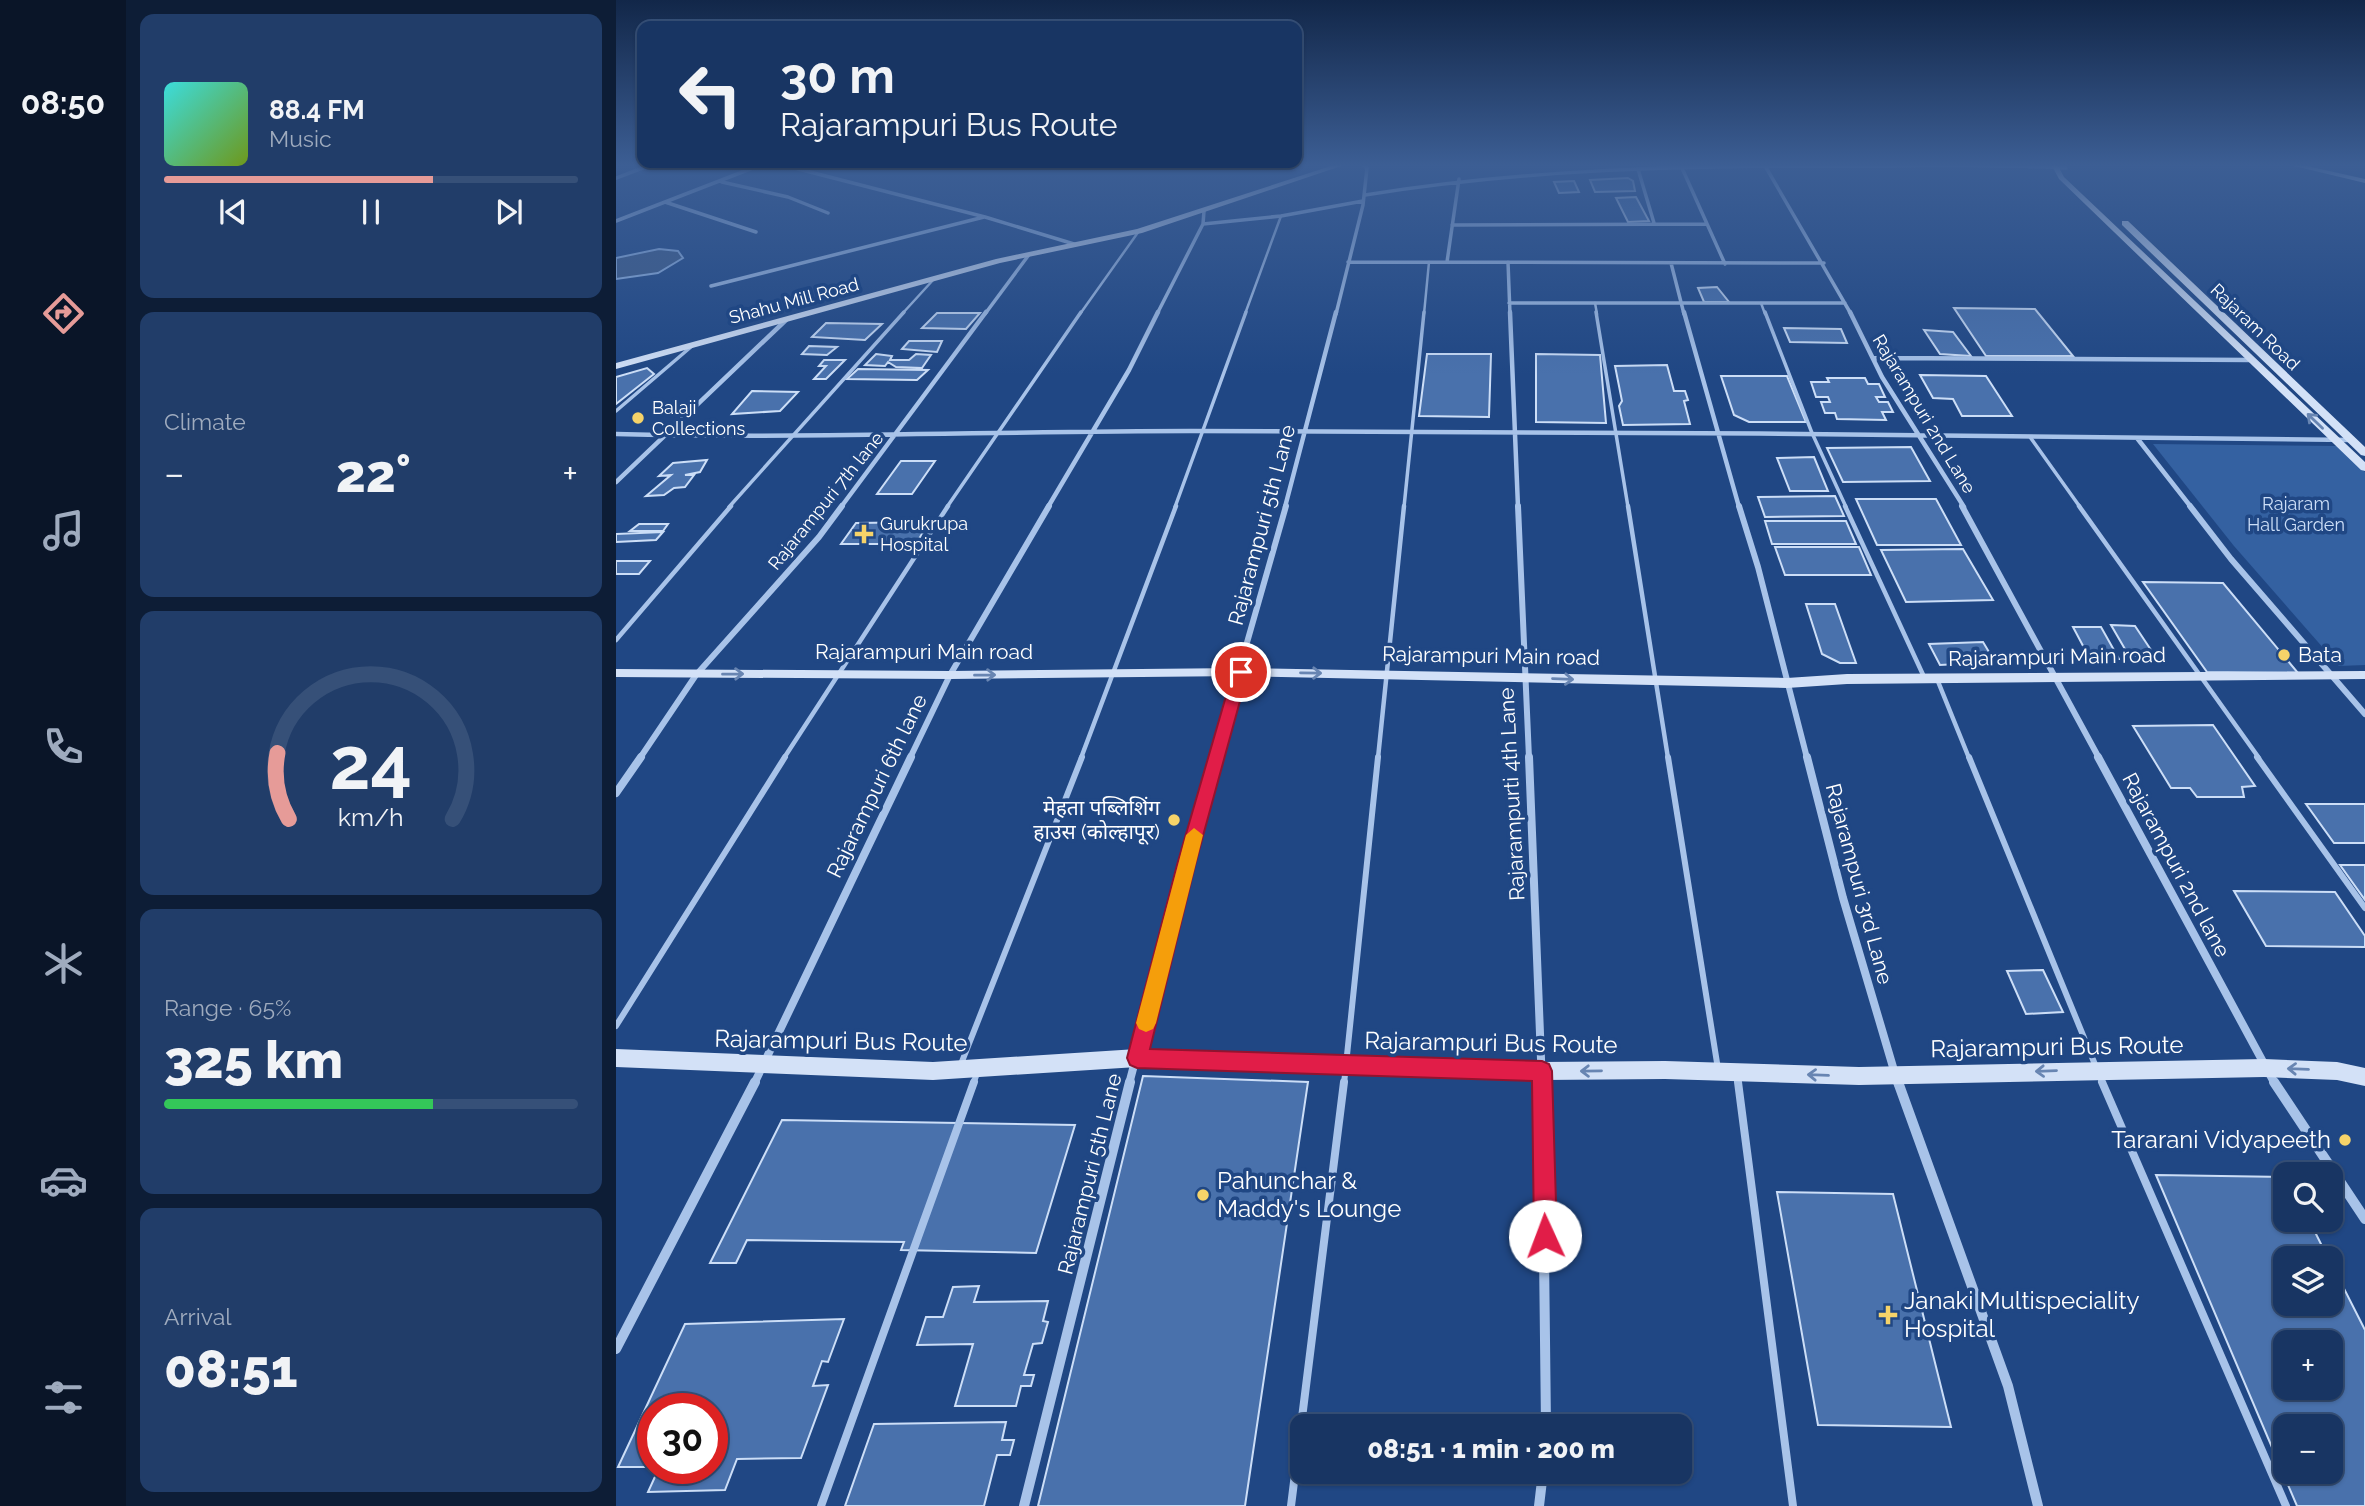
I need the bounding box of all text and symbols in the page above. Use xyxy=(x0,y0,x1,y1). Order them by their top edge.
text: 30 m xyxy=(780,47,895,104)
icon: left xyxy=(665,49,756,140)
text: 08:50 xyxy=(21,84,105,121)
text: 88.4 FM xyxy=(269,95,365,125)
text: Rajarampuri Bus Route xyxy=(780,106,1117,143)
text: Music xyxy=(269,125,332,152)
icon: previous xyxy=(214,193,252,231)
icon: pause xyxy=(352,193,390,231)
icon: next xyxy=(490,193,528,231)
street label: Shahu Mill Road xyxy=(727,273,861,328)
street label: Rajaram Road xyxy=(2206,279,2304,374)
icon: directions xyxy=(39,289,88,338)
street label: Rajarampuri 2nd Lane xyxy=(1869,331,1980,497)
place label: Balaji Collections xyxy=(652,397,745,439)
text: Climate xyxy=(164,408,246,435)
marker: Balaji Collections xyxy=(630,410,646,426)
one-way arrow xyxy=(2307,413,2324,430)
street label: Rajarampuri 5th Lane xyxy=(1223,422,1300,628)
street label: Rajarampuri 7th lane xyxy=(764,427,888,574)
text: 22° xyxy=(336,443,411,504)
text: − xyxy=(164,451,184,496)
text: + xyxy=(562,451,578,496)
park label: Rajaram Hall Garden xyxy=(2247,493,2345,535)
icon: music xyxy=(39,506,88,555)
place label: Gurukrupa Hospital xyxy=(880,513,968,555)
marker: Gurukrupa Hospital xyxy=(854,524,874,544)
street label: Rajarampuri Main road xyxy=(815,639,1033,664)
street label: Rajarampuri Main road xyxy=(1382,641,1600,670)
pin xyxy=(1211,642,1271,702)
street label: Rajarampuri Main road xyxy=(1948,642,2166,671)
place label: Bata xyxy=(2298,642,2342,667)
marker: Bata xyxy=(2276,647,2292,663)
icon: arrive xyxy=(1222,653,1260,691)
one-way arrow xyxy=(1299,666,1322,680)
one-way arrow xyxy=(721,667,744,680)
one-way arrow xyxy=(973,668,996,682)
one-way arrow xyxy=(1551,672,1574,686)
street label: Rajarampurti 4th Lane xyxy=(1493,687,1530,901)
street label: Rajarampuri 6th lane xyxy=(821,690,932,882)
text: 24 xyxy=(330,721,412,806)
icon: phone xyxy=(39,722,88,771)
street label: Rajarampuri 2nd lane xyxy=(2117,768,2236,961)
street label: Rajarampuri 3rd Lane xyxy=(1821,781,1898,987)
place label: मेहता पब्लिशिंग हाउस (कोल्हापूर) xyxy=(1033,795,1161,845)
text: km/h xyxy=(338,802,404,832)
marker: मेहता पब्लिशिंग हाउस (कोल्हापूर) xyxy=(1166,812,1182,828)
icon: climate xyxy=(39,939,88,988)
text: Range · 65% xyxy=(164,994,291,1021)
street label: Rajarampuri Bus Route xyxy=(714,1024,968,1057)
street label: Rajarampuri Bus Route xyxy=(1364,1026,1618,1059)
text: 325 km xyxy=(164,1029,343,1090)
street label: Rajarampuri Bus Route xyxy=(1930,1030,2184,1063)
one-way arrow xyxy=(2286,1062,2309,1075)
one-way arrow xyxy=(1580,1064,1603,1078)
one-way arrow xyxy=(2035,1064,2058,1078)
one-way arrow xyxy=(1807,1068,1830,1082)
street label: Rajarampuri 5th Lane xyxy=(1052,1071,1127,1277)
place label: Tararani Vidyapeeth xyxy=(2111,1125,2331,1154)
marker: Tararani Vidyapeeth xyxy=(2337,1132,2353,1148)
icon: car xyxy=(39,1156,88,1205)
map controls xyxy=(2273,1162,2343,1484)
button: search xyxy=(2273,1162,2343,1232)
place label: Pahunchar & Maddy's Lounge xyxy=(1217,1166,1401,1223)
marker: Pahunchar & Maddy's Lounge xyxy=(1195,1187,1211,1203)
position arrow xyxy=(1508,1199,1582,1273)
button: layers xyxy=(2273,1246,2343,1316)
place label: Janaki Multispeciality Hospital xyxy=(1904,1286,2139,1343)
text: Arrival xyxy=(164,1303,231,1330)
marker: Janaki Multispeciality Hospital xyxy=(1878,1305,1898,1325)
button: + xyxy=(2273,1330,2343,1400)
text: 08:51 xyxy=(164,1338,298,1399)
icon: filters xyxy=(39,1373,88,1422)
speed limit sign: 30 xyxy=(637,1393,728,1484)
button: − xyxy=(2273,1414,2343,1484)
text: 08:51 · 1 min · 200 m xyxy=(1367,1434,1615,1464)

